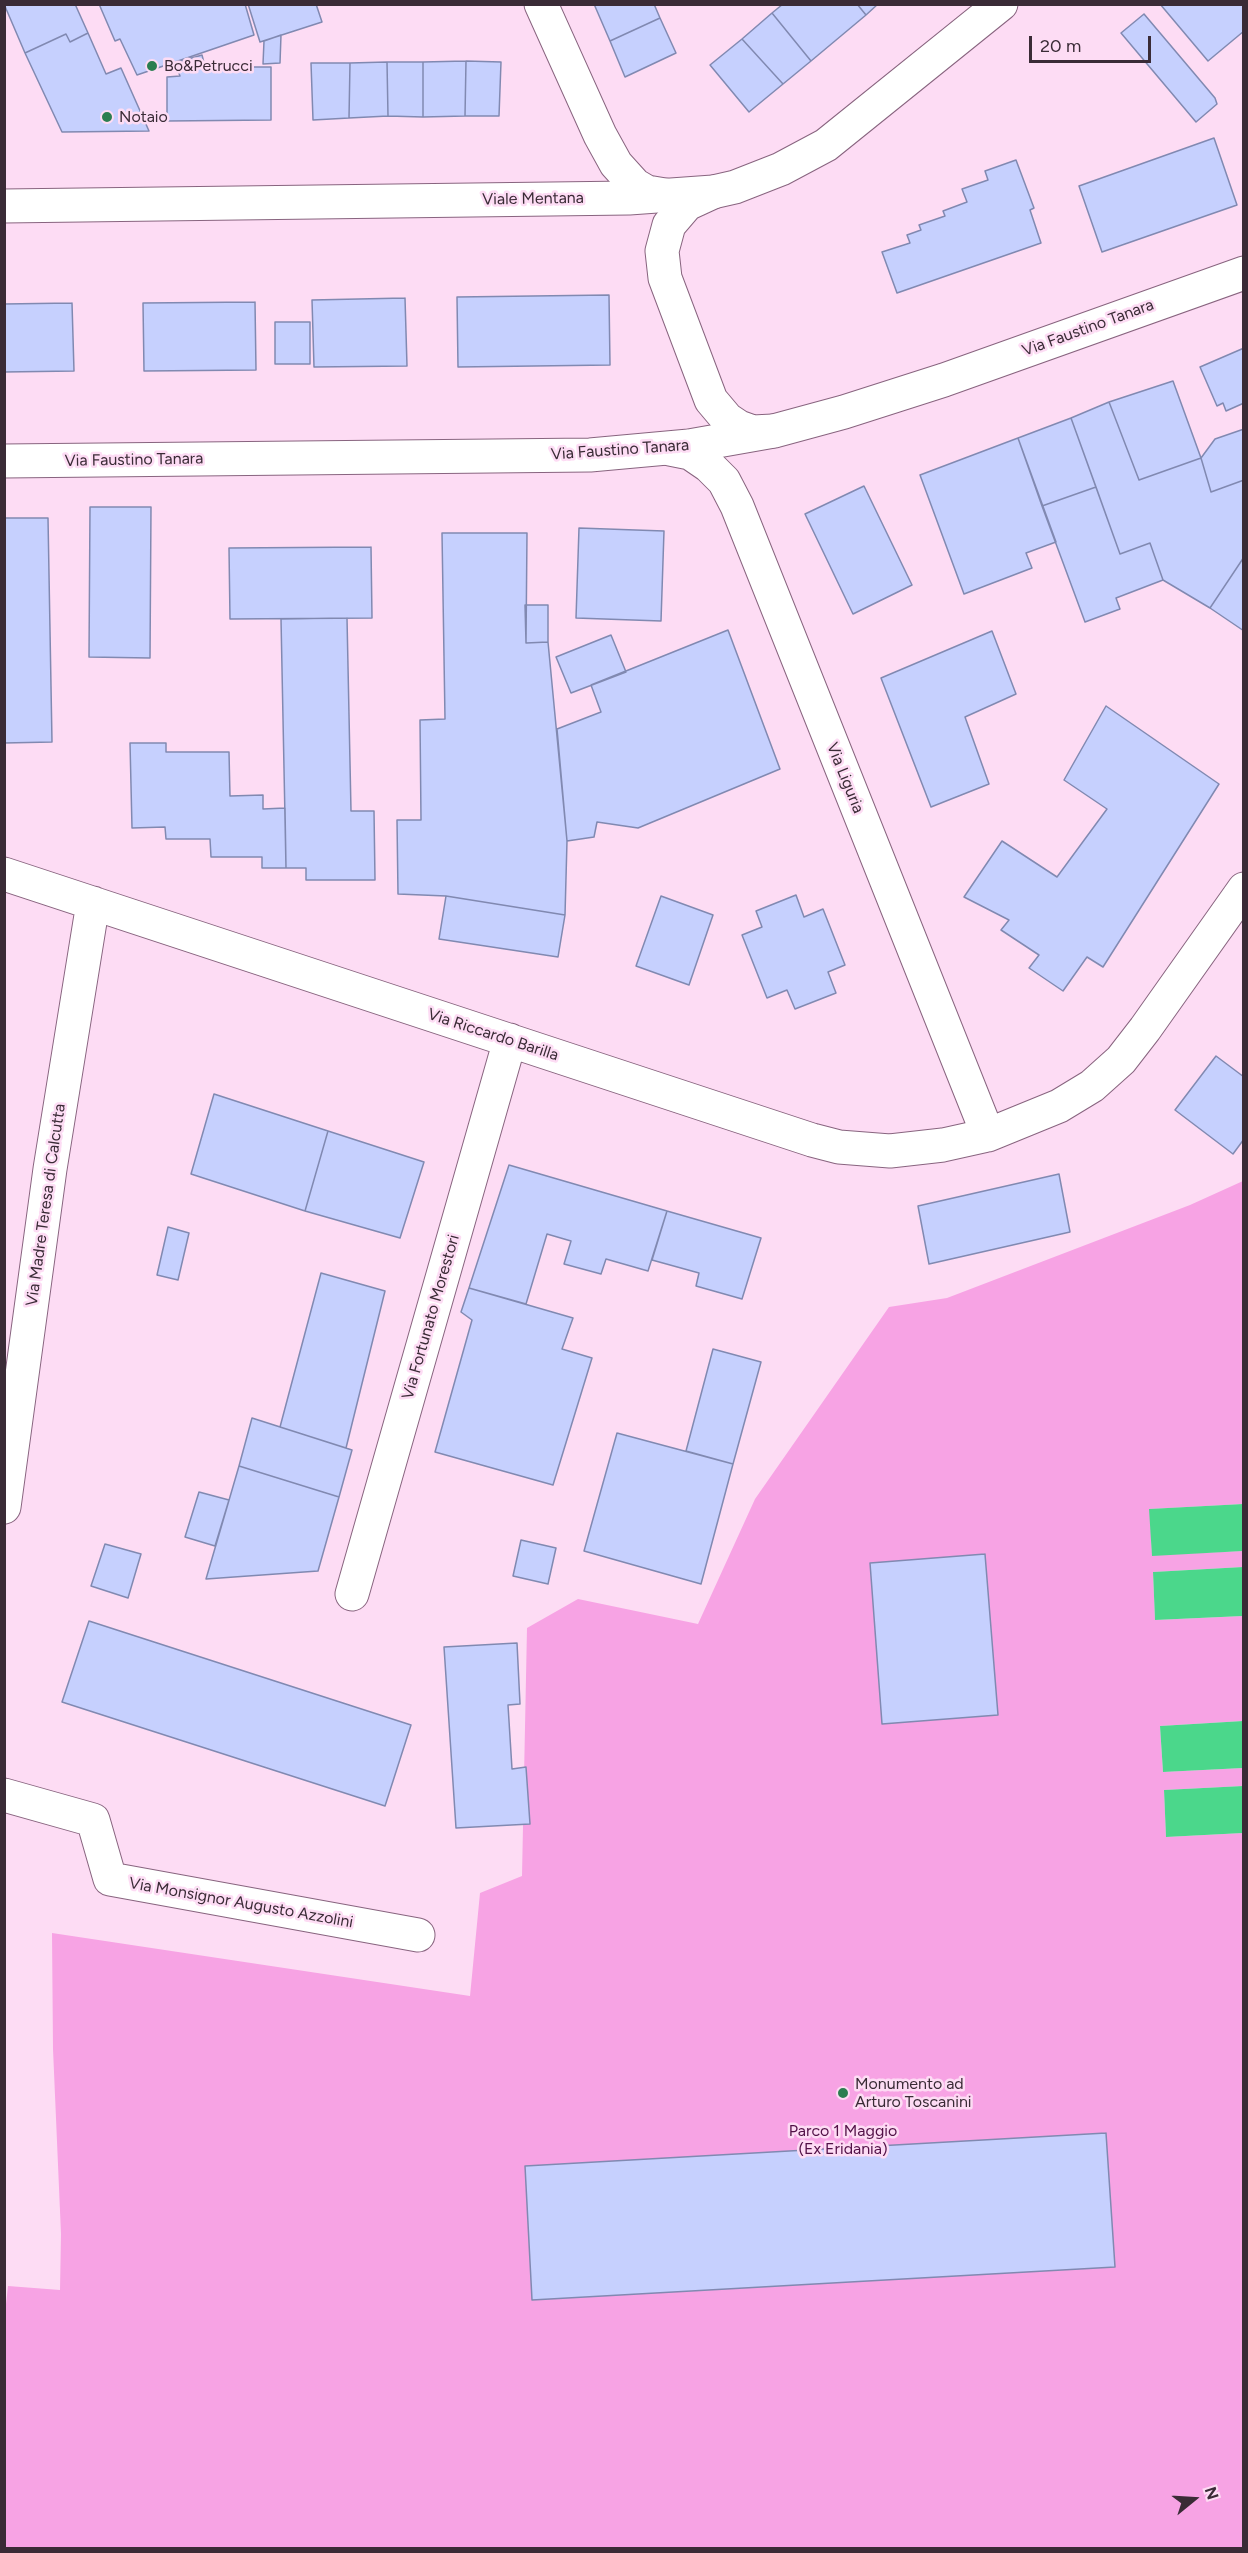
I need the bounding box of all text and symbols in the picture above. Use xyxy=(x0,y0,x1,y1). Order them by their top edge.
scale bar xyxy=(1032,24,1154,62)
text: 20 m xyxy=(1040,35,1081,57)
place label: Bo&Petrucci xyxy=(164,56,253,76)
marker: Bo&Petrucci xyxy=(145,59,159,73)
place label: Notaio xyxy=(119,107,168,127)
marker: Notaio xyxy=(100,110,114,124)
street label: Viale Mentana xyxy=(482,189,584,209)
street label: Via Faustino Tanara xyxy=(1020,295,1156,361)
street label: Via Faustino Tanara xyxy=(550,436,690,464)
street label: Via Faustino Tanara xyxy=(65,449,203,471)
street label: Via Liguria xyxy=(822,740,868,816)
street label: Via Riccardo Barilla xyxy=(425,1005,561,1065)
street label: Via Madre Teresa di Calcutta xyxy=(22,1102,70,1308)
street label: Via Fortunato Morestori xyxy=(398,1232,464,1402)
street label: Via Monsignor Augusto Azzolini xyxy=(127,1874,355,1932)
place label: Monumento ad Arturo Toscanini xyxy=(855,2074,972,2112)
marker: Monumento ad Arturo Toscanini xyxy=(836,2086,850,2100)
park label: Parco 1 Maggio (Ex Eridania) xyxy=(789,2121,897,2159)
north arrow xyxy=(1164,2469,1224,2529)
text: N xyxy=(1201,2484,1223,2502)

